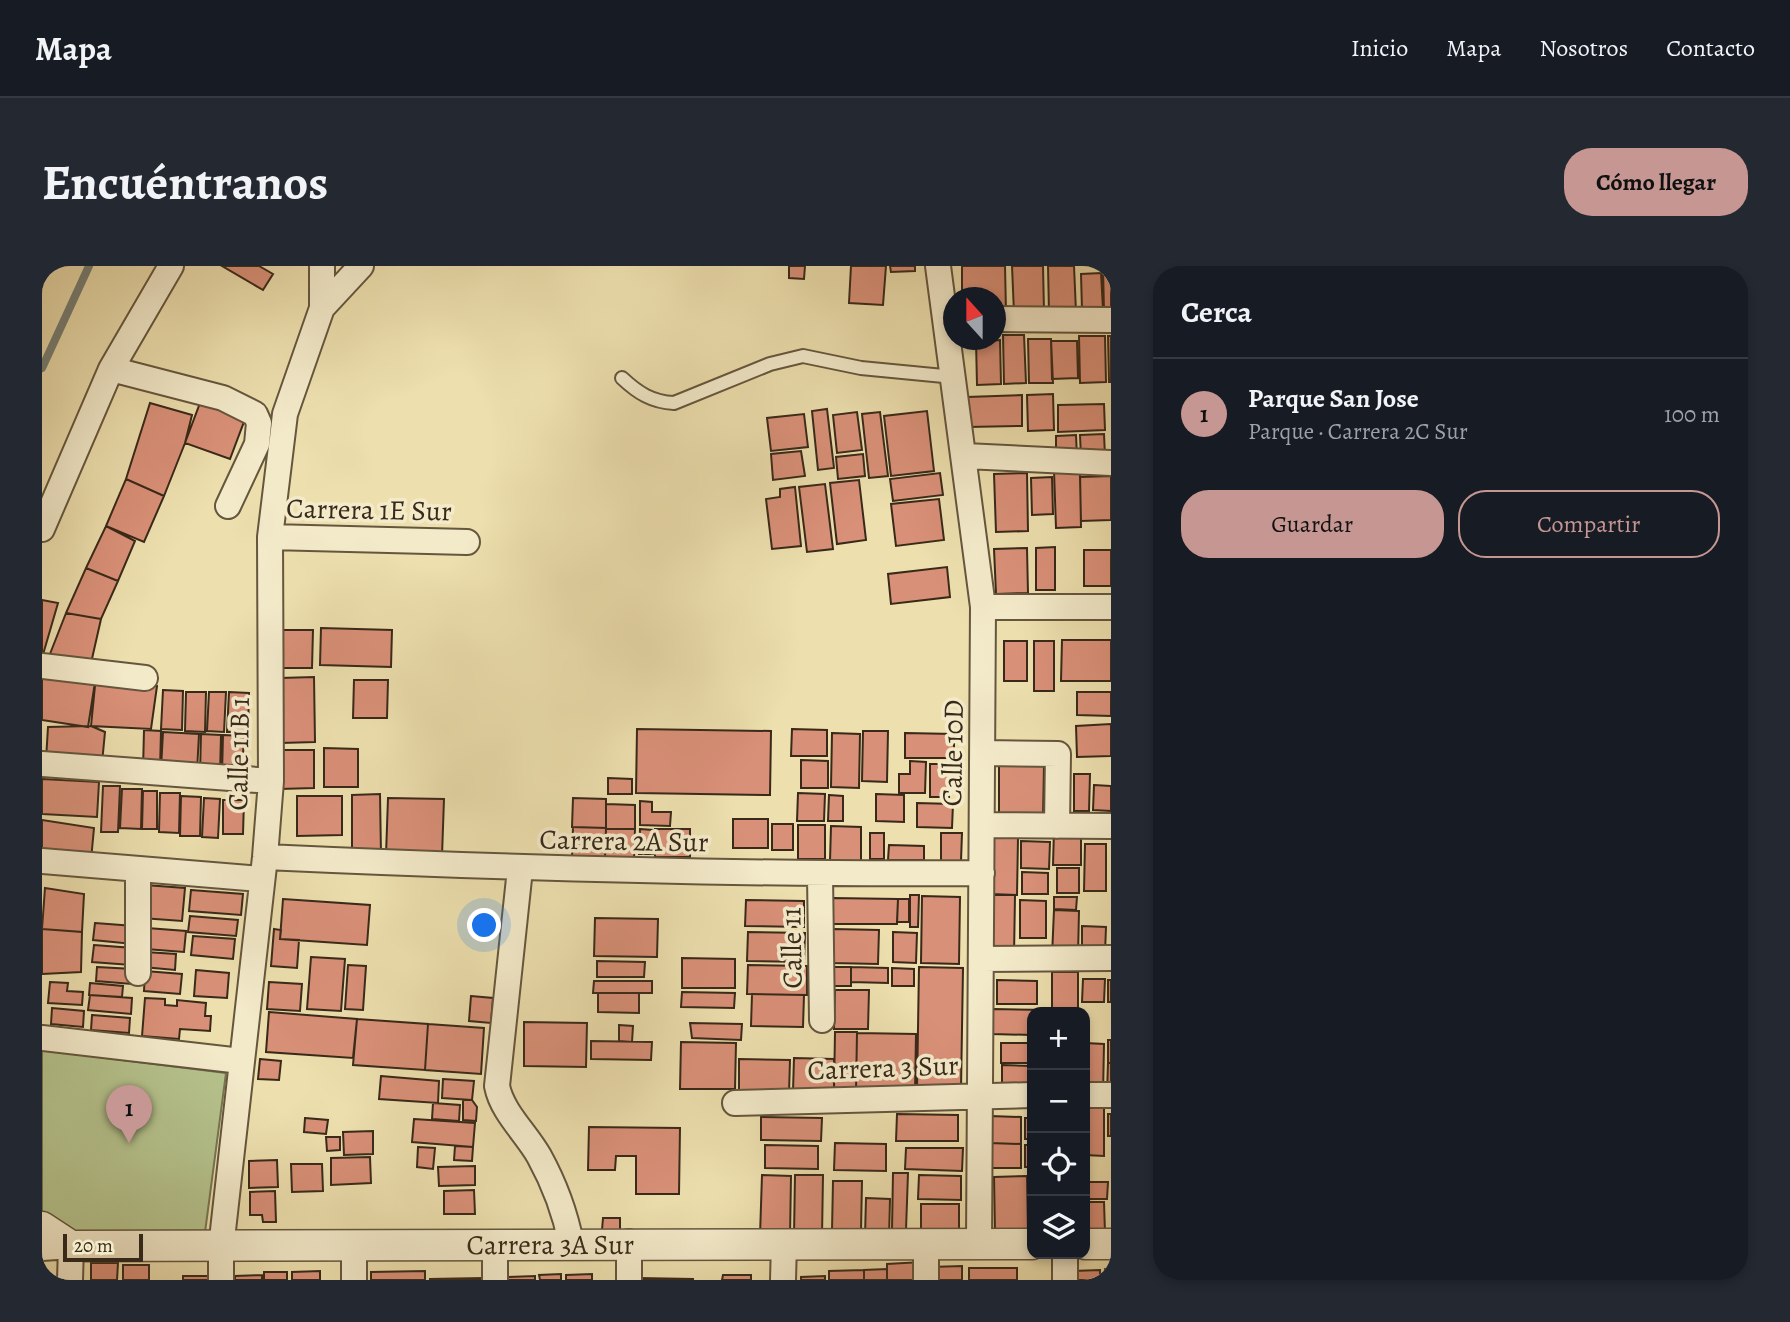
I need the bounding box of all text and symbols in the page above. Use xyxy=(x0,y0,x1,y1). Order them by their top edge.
text: Mapa xyxy=(35,26,112,71)
text: Inicio xyxy=(1351,32,1408,64)
text: Mapa xyxy=(1446,32,1501,64)
text: Nosotros xyxy=(1539,32,1628,64)
text: Contacto xyxy=(1666,32,1755,64)
button: Cómo llegar xyxy=(1564,148,1748,216)
text: Encuéntranos xyxy=(42,149,328,216)
north arrow xyxy=(943,287,1006,350)
text: Cerca xyxy=(1181,292,1252,332)
text: Parque San Jose xyxy=(1248,381,1419,416)
text: 1 xyxy=(1200,399,1208,430)
text: 100 m xyxy=(1664,399,1720,430)
text: Parque · Carrera 2C Sur xyxy=(1248,416,1468,447)
street label: Carrera 1E Sur xyxy=(286,490,452,530)
button: Guardar xyxy=(1181,490,1444,558)
button: Compartir xyxy=(1458,490,1720,558)
street label: Calle 11B 1 xyxy=(219,697,259,811)
street label: Calle 10D xyxy=(933,699,973,807)
street label: Carrera 2A Sur xyxy=(539,821,709,861)
street label: Calle 11 xyxy=(772,907,812,989)
your location xyxy=(467,908,501,942)
map controls xyxy=(1027,1007,1090,1259)
button: + xyxy=(1027,1007,1090,1070)
street label: Carrera 3 Sur xyxy=(807,1046,960,1090)
button: − xyxy=(1027,1070,1090,1133)
pin: 1 xyxy=(106,1085,152,1143)
button: locate xyxy=(1027,1133,1090,1196)
button: layers xyxy=(1027,1196,1090,1259)
street label: Carrera 3A Sur xyxy=(466,1226,634,1264)
scale bar xyxy=(63,1231,144,1263)
text: 20 m xyxy=(74,1233,113,1259)

